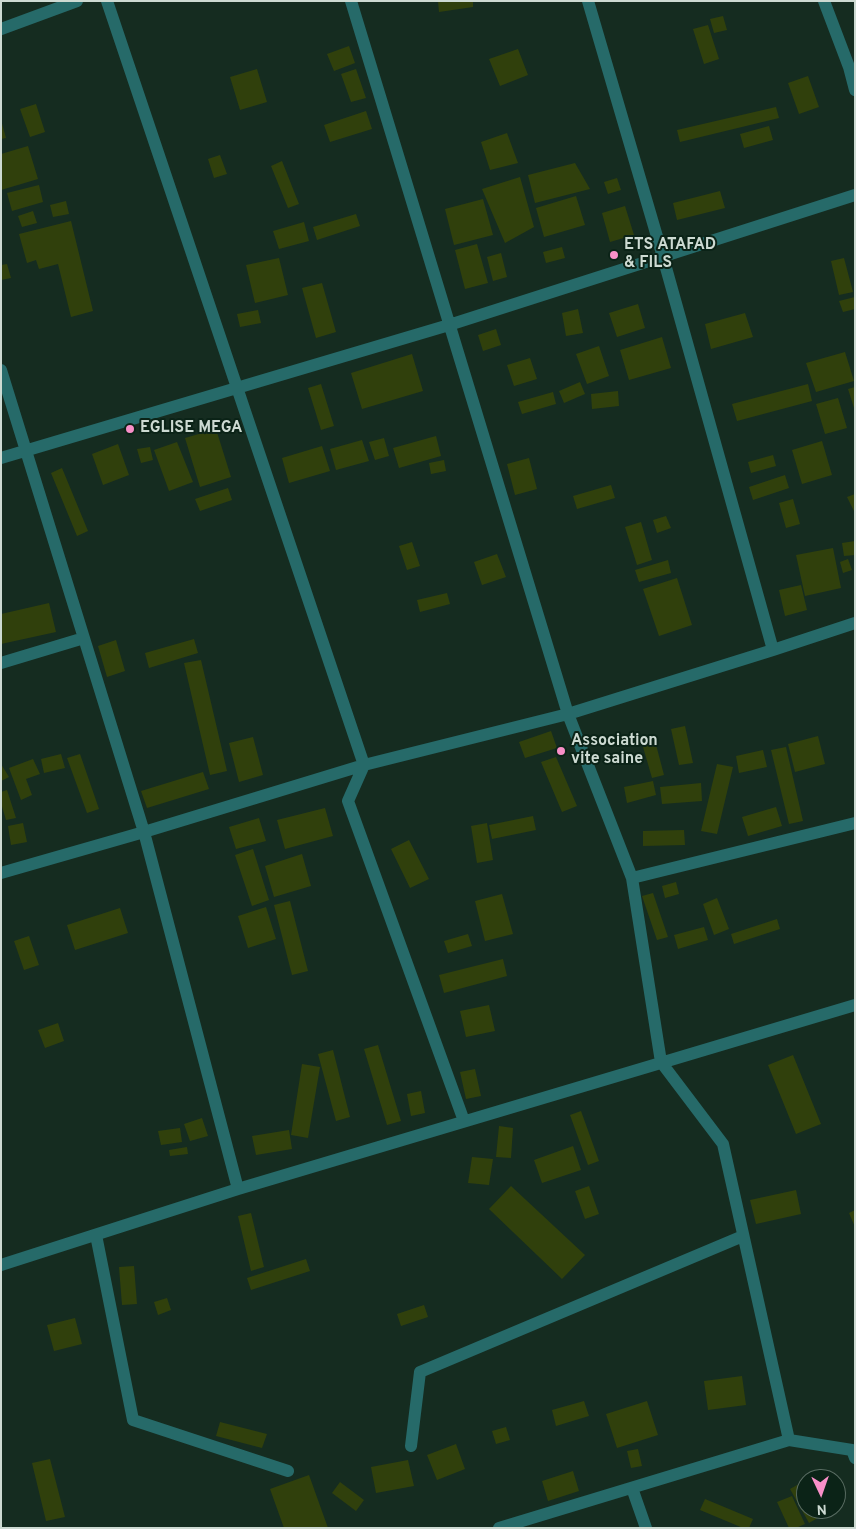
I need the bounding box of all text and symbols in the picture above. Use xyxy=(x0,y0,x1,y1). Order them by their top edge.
place label: ETS ATAFAD & FILS xyxy=(624,236,716,274)
marker: ETS ATAFAD & FILS xyxy=(608,249,620,261)
place label: EGLISE MEGA xyxy=(140,419,242,439)
marker: EGLISE MEGA xyxy=(124,423,136,435)
place label: Association vite saine xyxy=(571,732,658,770)
marker: Association vite saine xyxy=(555,745,567,757)
north arrow xyxy=(796,1469,846,1519)
text: N xyxy=(816,1500,827,1517)

